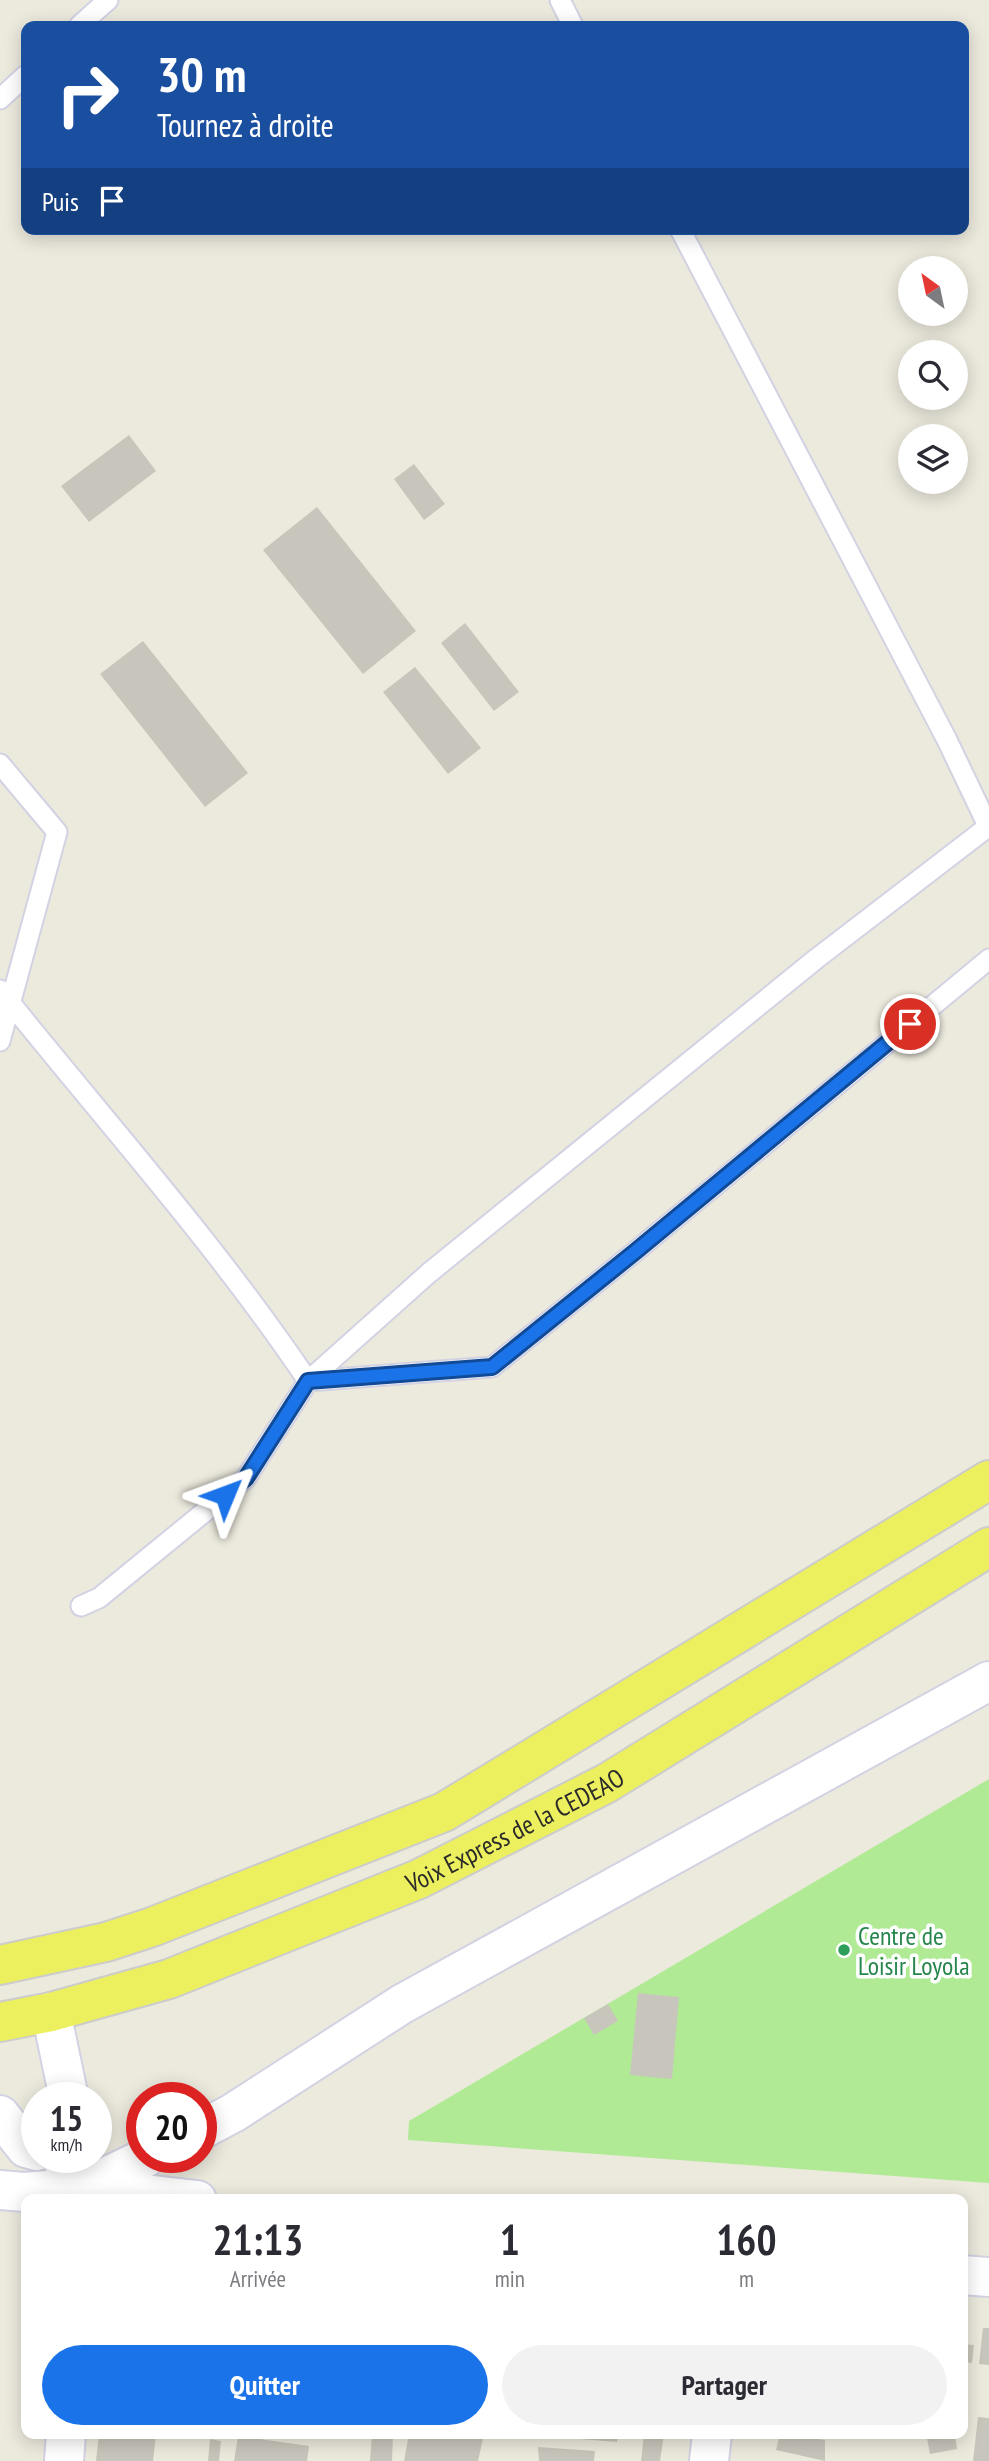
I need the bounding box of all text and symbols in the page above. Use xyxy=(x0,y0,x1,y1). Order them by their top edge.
text: 30 m xyxy=(157,42,246,106)
icon: right xyxy=(42,49,133,140)
text: Tournez à droite xyxy=(157,104,334,146)
icon: arrive xyxy=(93,182,131,220)
text: Puis xyxy=(42,185,79,218)
north arrow xyxy=(898,256,968,326)
map controls xyxy=(898,256,968,494)
button: search xyxy=(898,340,968,410)
button: layers xyxy=(898,424,968,494)
pin xyxy=(880,994,940,1054)
icon: arrive xyxy=(891,1005,929,1043)
position arrow xyxy=(188,1458,262,1532)
street label: Voix Express de la CEDEAO xyxy=(400,1760,630,1900)
place label: Centre de Loisir Loyola xyxy=(858,1919,970,1982)
marker: Centre de Loisir Loyola xyxy=(836,1942,852,1958)
speed limit sign: 20 xyxy=(126,2082,217,2173)
text: 15 xyxy=(50,2095,83,2141)
text: km/h xyxy=(51,2133,82,2156)
text: 21:13 xyxy=(212,2212,303,2267)
text: 1 xyxy=(500,2212,520,2267)
text: 160 xyxy=(716,2212,777,2267)
text: Arrivée xyxy=(230,2264,286,2293)
text: min xyxy=(495,2264,525,2293)
text: m xyxy=(739,2264,754,2293)
button: Quitter xyxy=(42,2345,488,2425)
button: Partager xyxy=(502,2345,947,2425)

